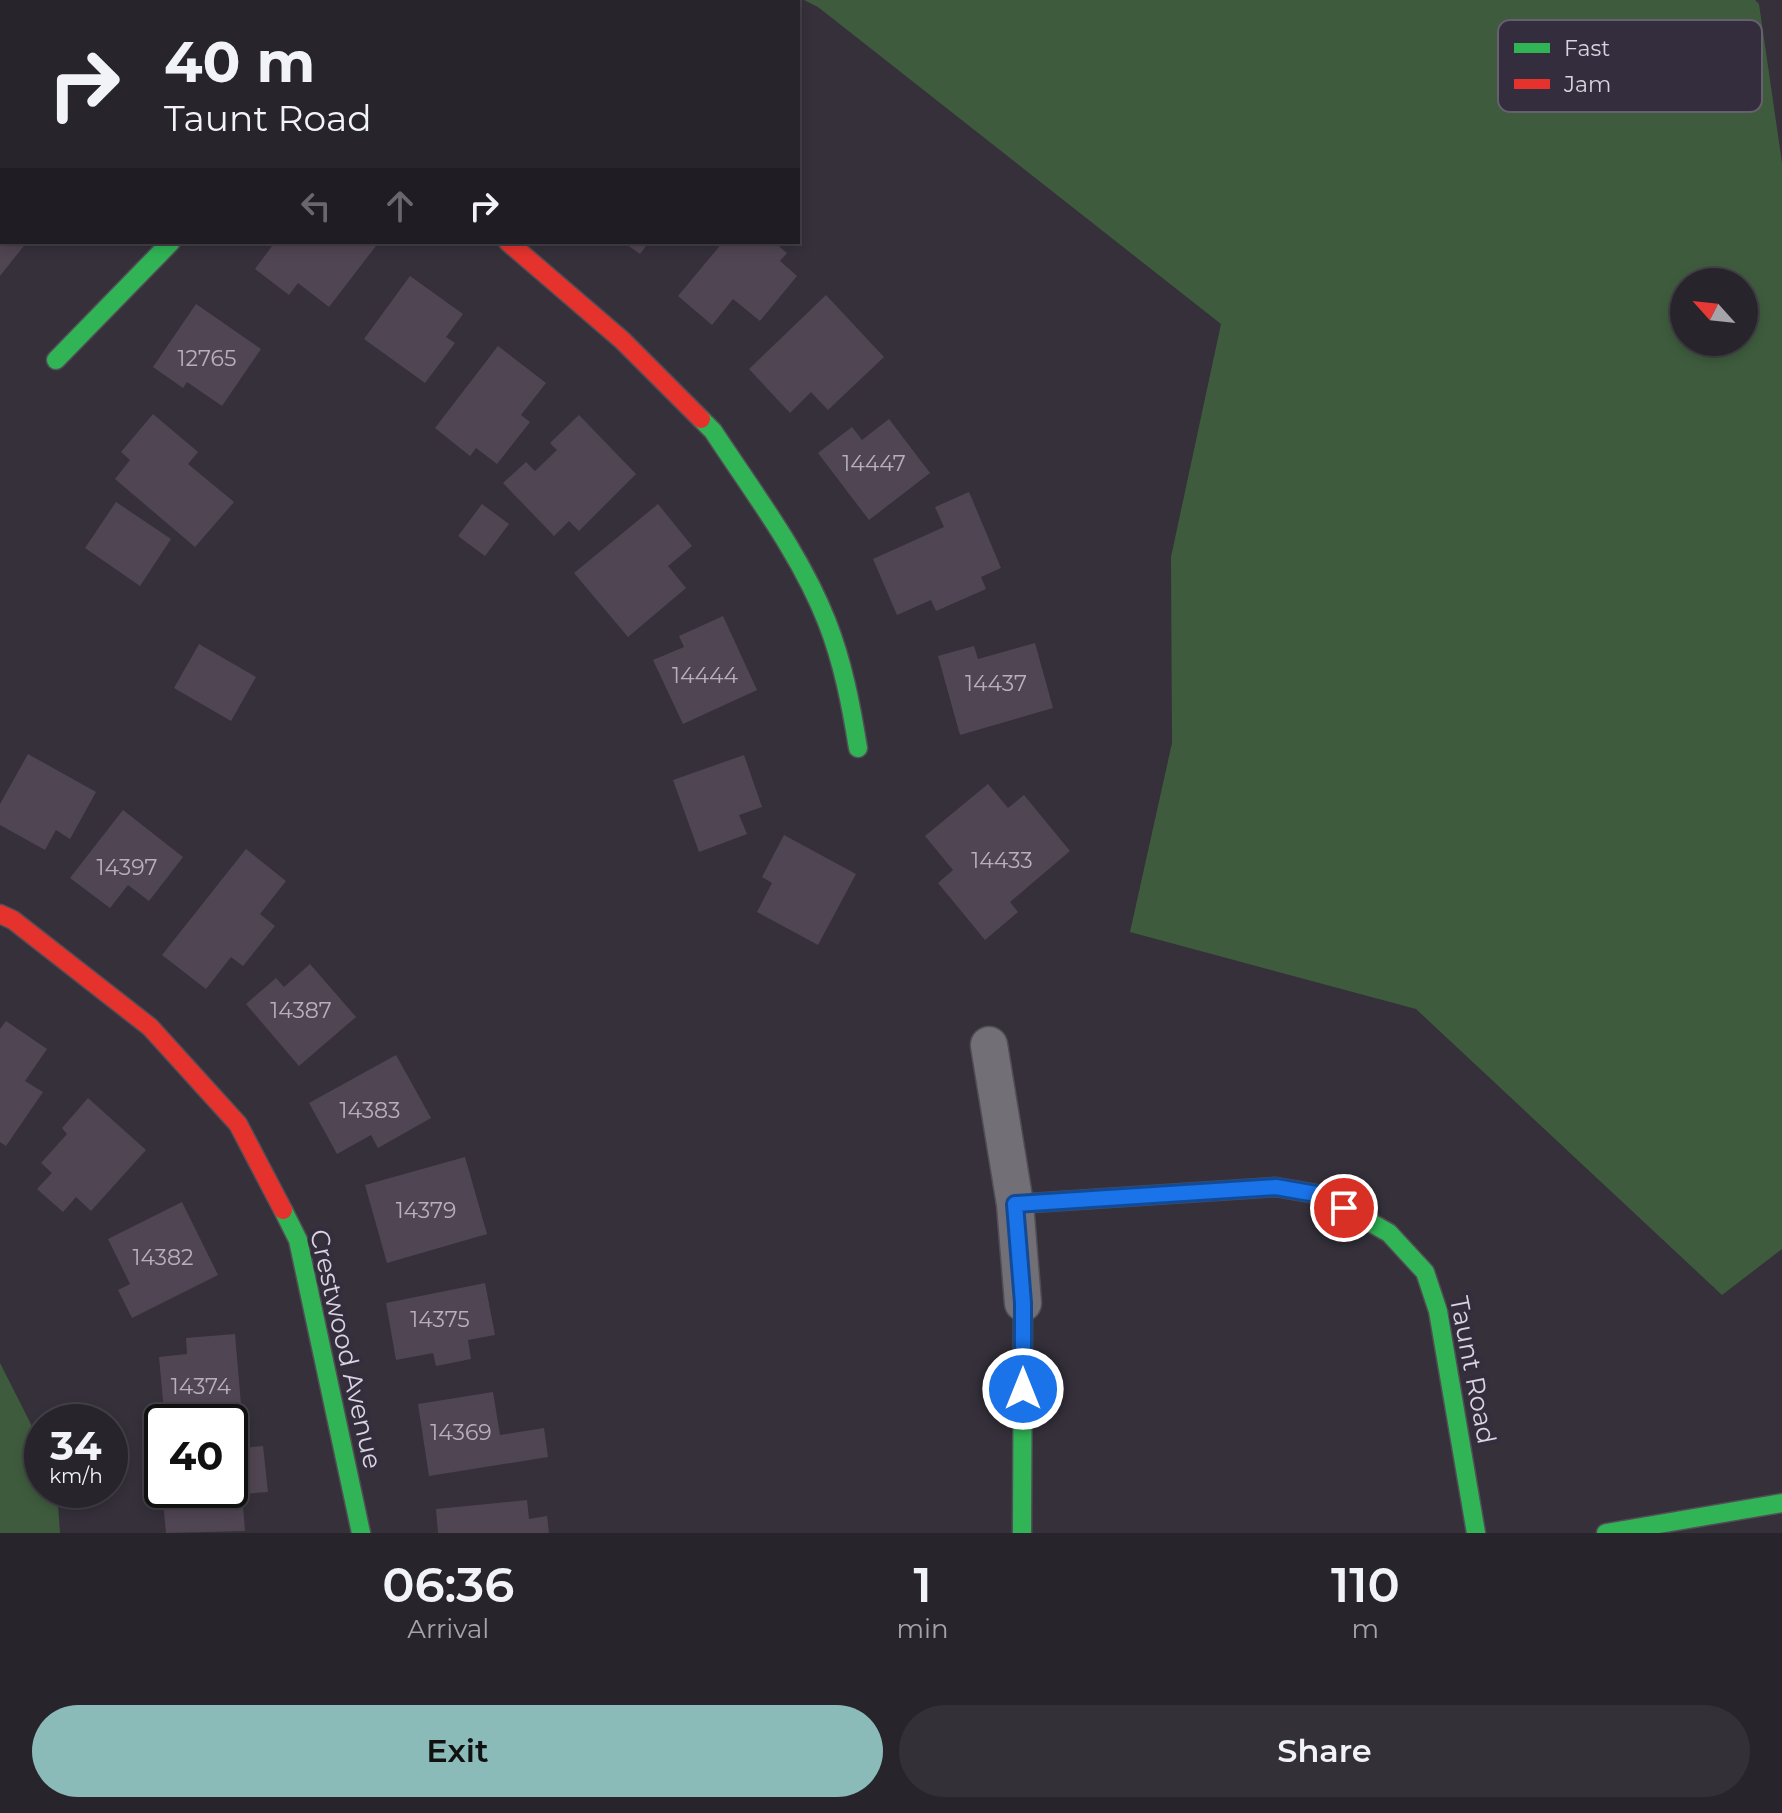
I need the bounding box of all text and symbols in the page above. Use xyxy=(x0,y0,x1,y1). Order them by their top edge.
legend xyxy=(1498,20,1762,112)
text: 40 m xyxy=(164,28,315,96)
icon: right xyxy=(32,32,136,136)
text: Fast xyxy=(1564,35,1610,62)
text: Jam xyxy=(1563,71,1611,98)
text: Taunt Road xyxy=(164,96,372,140)
icon: left xyxy=(294,184,338,228)
icon: ahead xyxy=(378,184,422,228)
icon: right xyxy=(462,184,506,228)
north arrow xyxy=(1670,268,1758,356)
map controls xyxy=(1670,268,1758,356)
house number: 12765 xyxy=(178,345,236,372)
house number: 14447 xyxy=(842,450,906,477)
house number: 14444 xyxy=(672,662,739,689)
house number: 14437 xyxy=(965,670,1027,697)
house number: 14433 xyxy=(971,847,1033,874)
house number: 14397 xyxy=(97,854,157,881)
house number: 14387 xyxy=(270,997,332,1024)
house number: 14383 xyxy=(339,1097,401,1124)
pin xyxy=(1310,1174,1378,1242)
icon: arrive xyxy=(1322,1186,1366,1230)
house number: 14379 xyxy=(396,1197,456,1224)
street label: Crestwood Avenue xyxy=(303,1226,389,1472)
house number: 14382 xyxy=(132,1244,194,1271)
street label: Taunt Road xyxy=(1443,1293,1503,1447)
house number: 14375 xyxy=(410,1306,470,1333)
position arrow xyxy=(981,1347,1065,1431)
house number: 14374 xyxy=(171,1373,232,1400)
speed limit sign: 40 xyxy=(144,1404,248,1508)
house number: 14369 xyxy=(430,1419,492,1446)
text: 34 xyxy=(50,1421,102,1470)
text: km/h xyxy=(49,1464,103,1488)
text: 06:36 xyxy=(382,1556,514,1614)
text: 1 xyxy=(913,1556,932,1614)
text: 110 xyxy=(1331,1556,1400,1614)
text: Arrival xyxy=(407,1613,489,1645)
text: min xyxy=(897,1613,949,1645)
text: m xyxy=(1352,1613,1379,1645)
button: Exit xyxy=(32,1705,883,1797)
button: Share xyxy=(899,1705,1750,1797)

